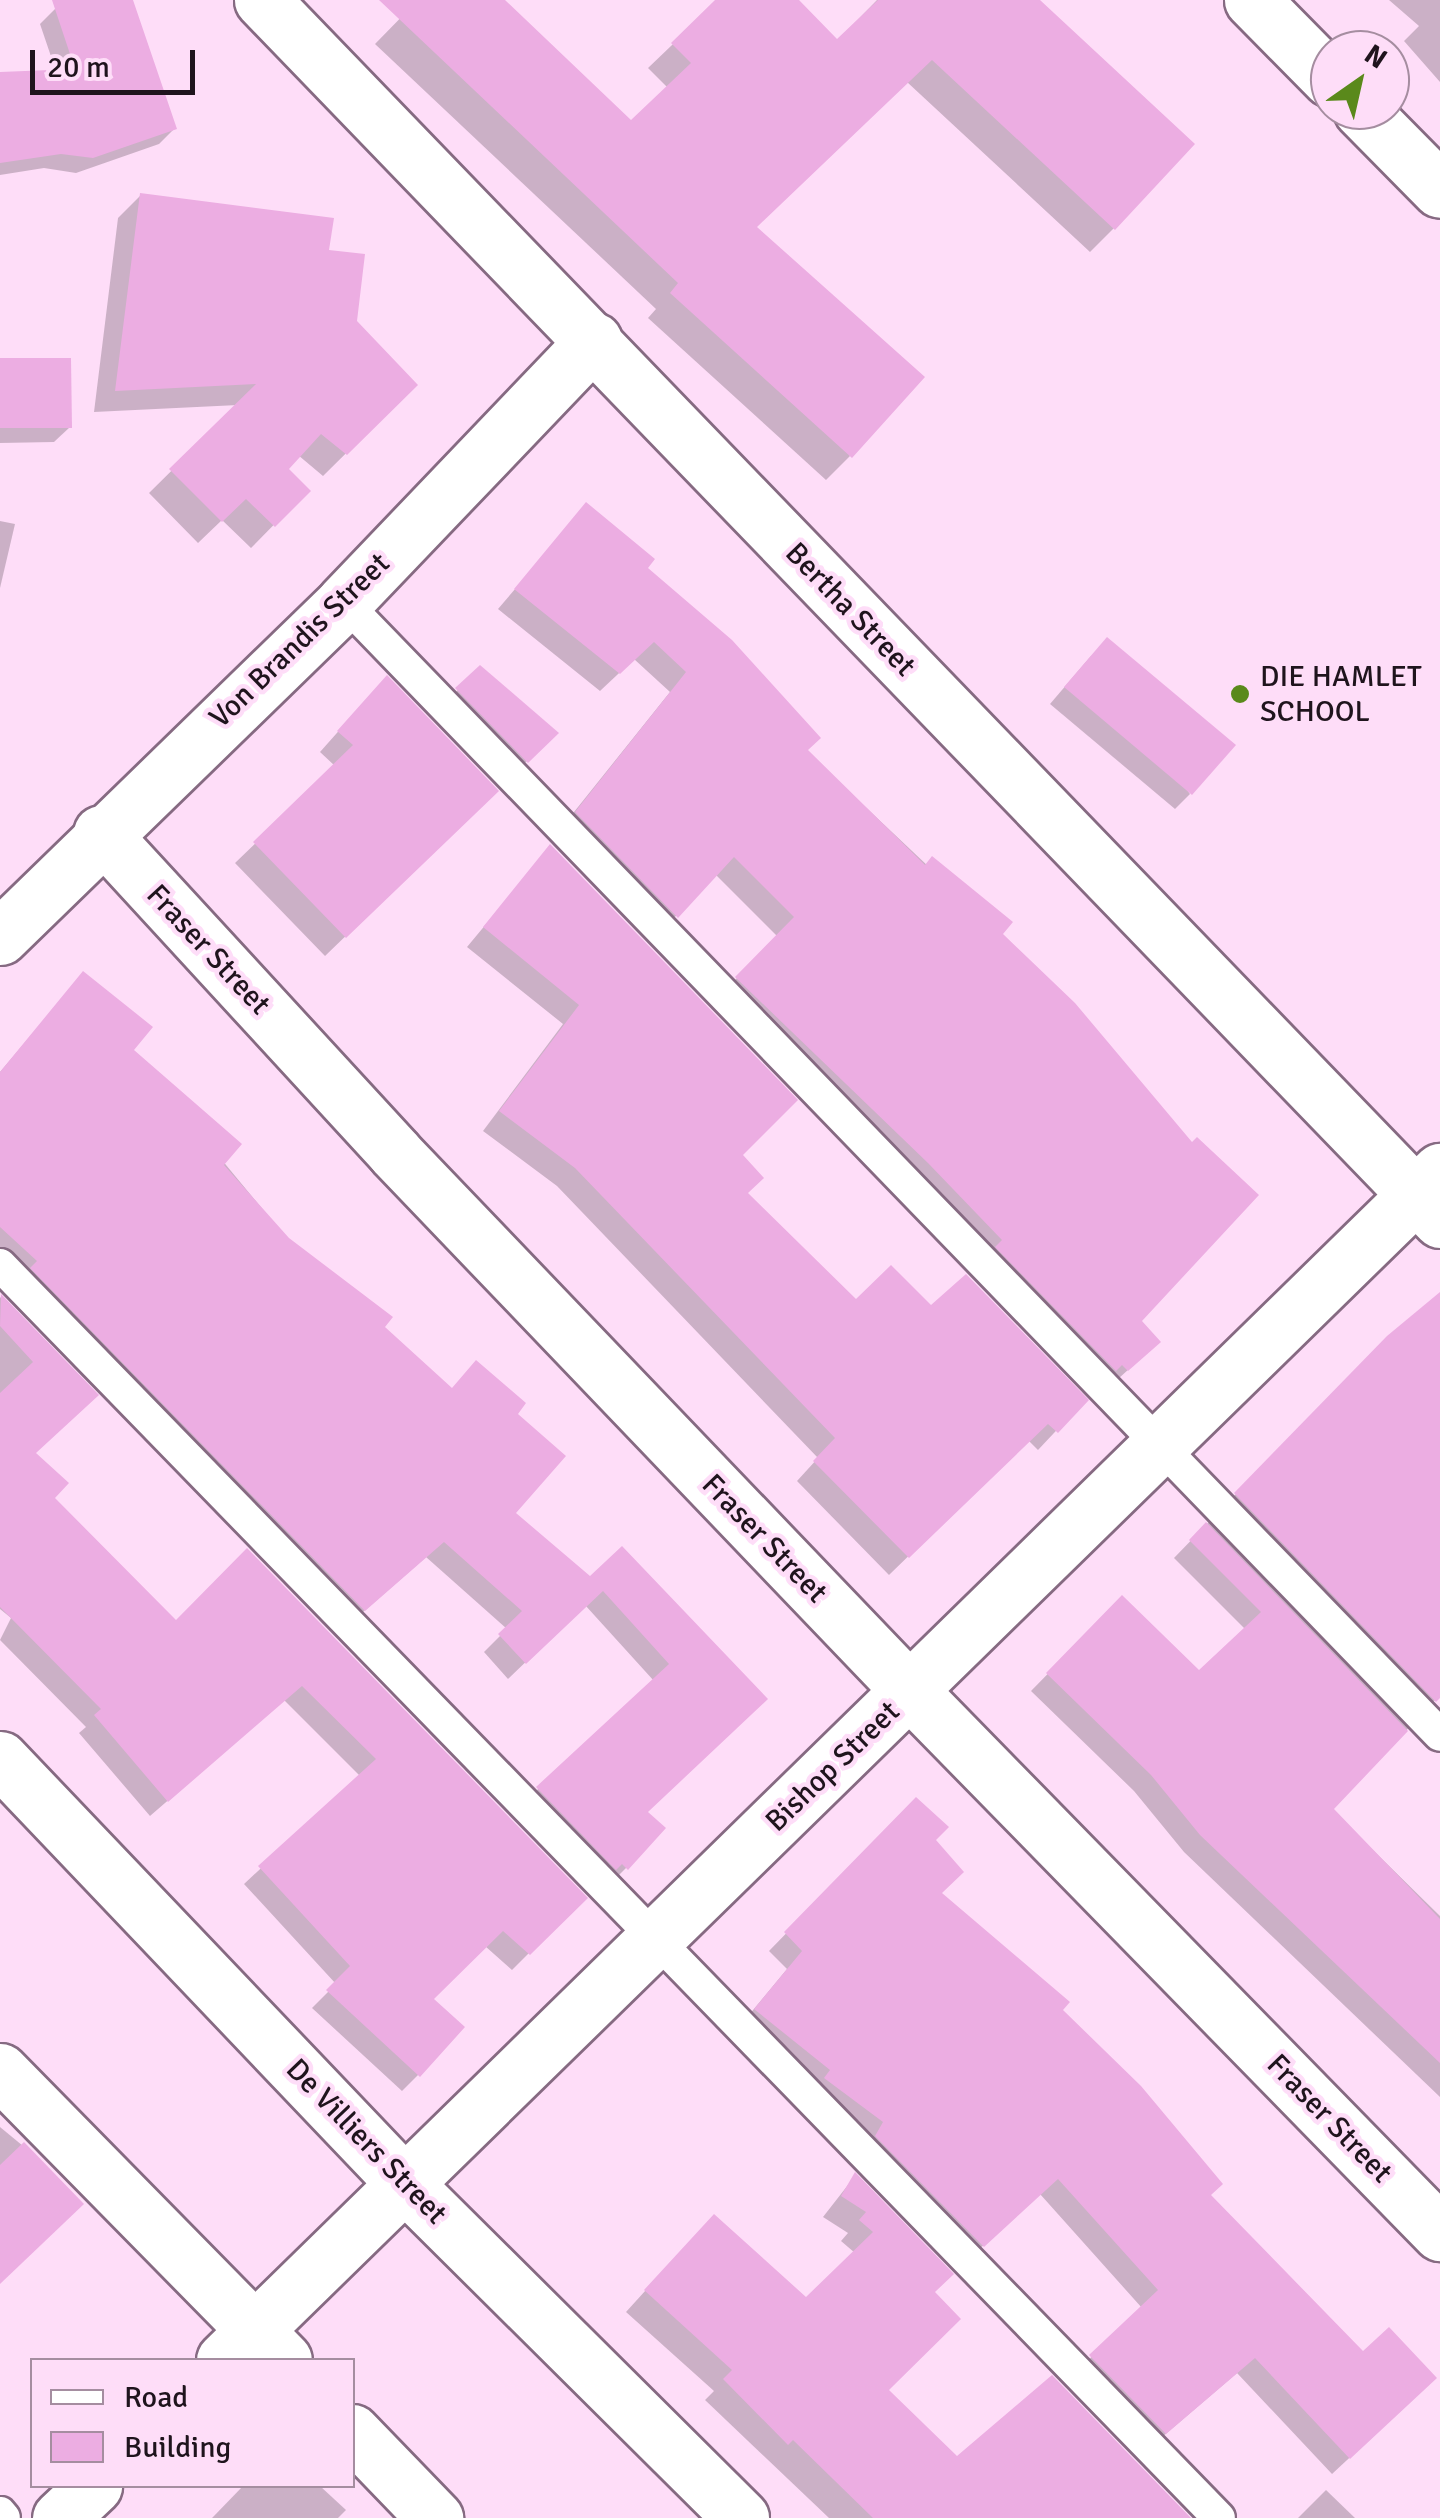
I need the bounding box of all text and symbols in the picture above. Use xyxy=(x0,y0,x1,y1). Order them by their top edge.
scale bar xyxy=(35,30,200,92)
north arrow xyxy=(1310,30,1410,130)
text: N xyxy=(1358,37,1393,76)
text: 20 m xyxy=(47,49,110,86)
street label: Bertha Street xyxy=(777,536,923,684)
street label: Von Brandis Street xyxy=(203,546,397,736)
place label: DIE HAMLET SCHOOL xyxy=(1260,659,1422,730)
marker: DIE HAMLET SCHOOL xyxy=(1229,683,1251,705)
street label: Fraser Street xyxy=(139,877,277,1023)
street label: Fraser Street xyxy=(694,1467,834,1611)
street label: Bishop Street xyxy=(759,1694,907,1840)
street label: Fraser Street xyxy=(1259,2047,1399,2191)
street label: De Villiers Street xyxy=(278,2052,454,2232)
legend xyxy=(30,2358,355,2488)
text: Road xyxy=(124,2379,188,2416)
text: Building xyxy=(124,2429,231,2466)

